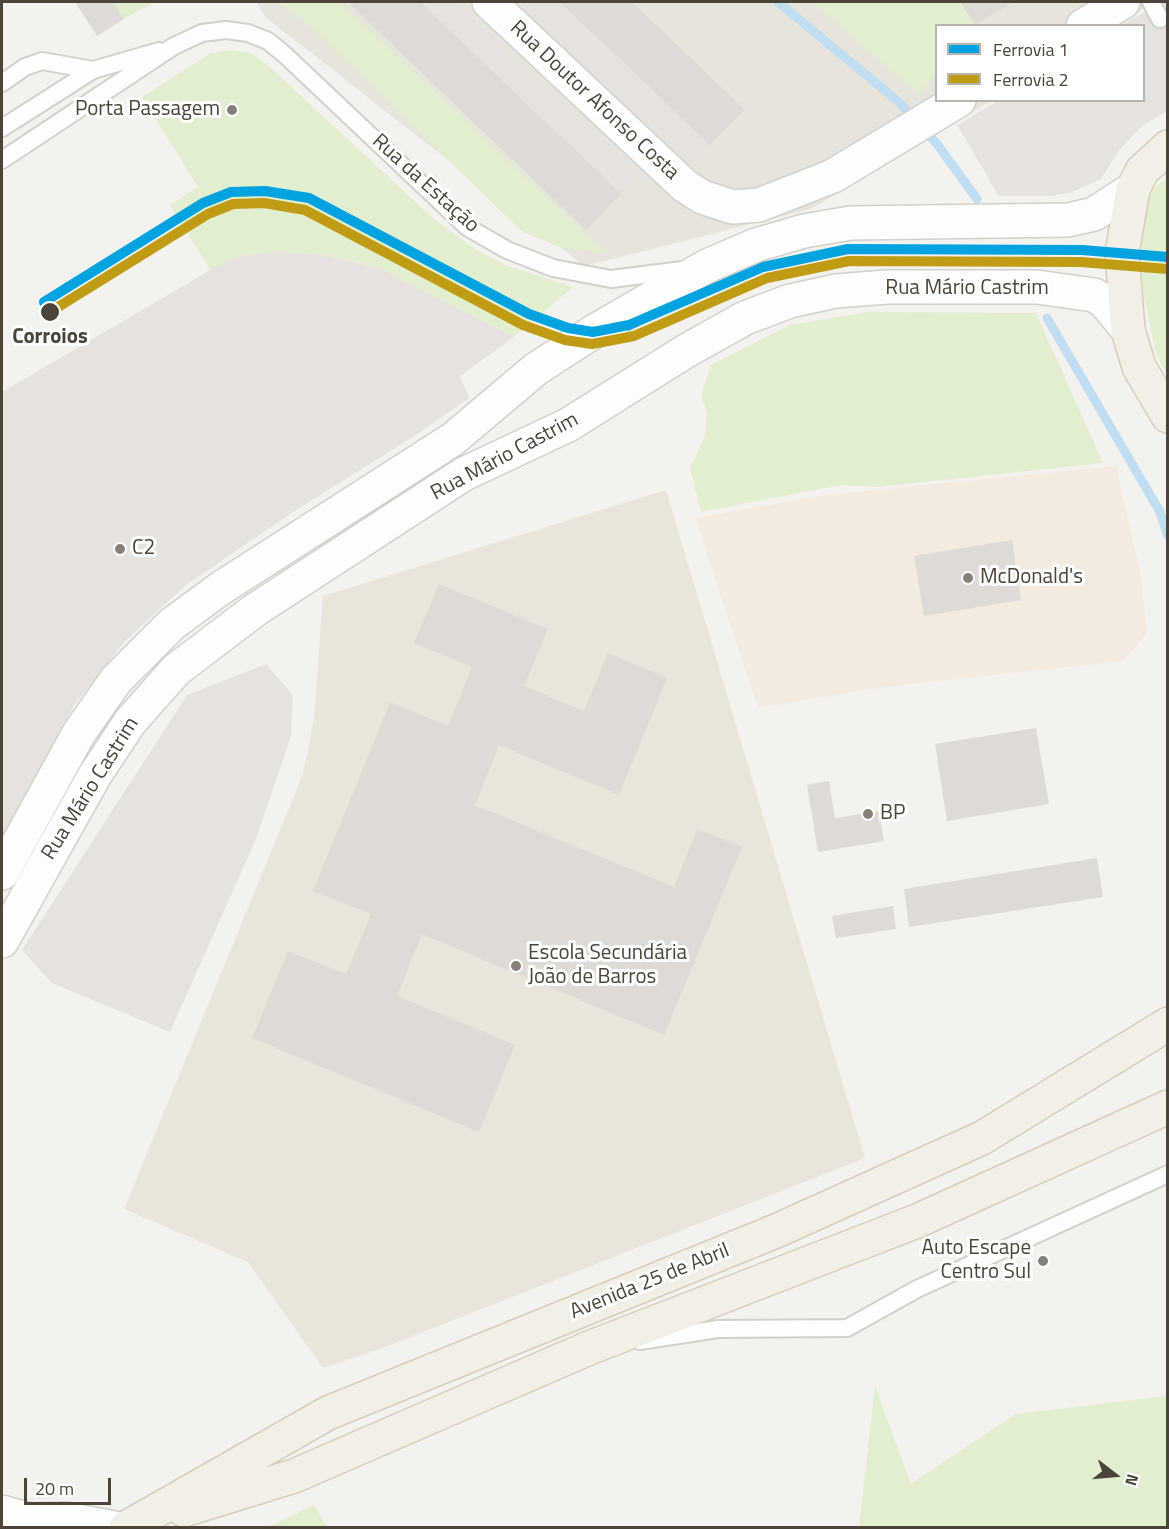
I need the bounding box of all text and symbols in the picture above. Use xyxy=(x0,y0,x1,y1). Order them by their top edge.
street label: Rua Doutor Afonso Costa xyxy=(504,16,684,186)
legend xyxy=(935,24,1145,102)
text: Ferrovia 1 xyxy=(993,36,1069,63)
text: Ferrovia 2 xyxy=(993,66,1069,93)
place label: Porta Passagem xyxy=(75,97,220,123)
marker: Porta Passagem xyxy=(225,103,239,117)
street label: Rua da Estação xyxy=(366,129,484,239)
street label: Rua Mário Castrim xyxy=(885,276,1049,302)
marker: Corroios xyxy=(39,301,61,323)
place label: Corroios xyxy=(12,325,88,351)
street label: Rua Mário Castrim xyxy=(427,408,583,506)
place label: C2 xyxy=(132,536,155,562)
marker: C2 xyxy=(113,542,127,556)
place label: McDonald's xyxy=(980,565,1083,591)
marker: McDonald's xyxy=(961,571,975,585)
street label: Rua Mário Castrim xyxy=(37,713,145,865)
place label: BP xyxy=(880,801,905,827)
marker: BP xyxy=(861,807,875,821)
place label: Escola Secundária João de Barros xyxy=(528,941,687,991)
marker: Escola Secundária João de Barros xyxy=(509,959,523,973)
place label: Auto Escape Centro Sul xyxy=(922,1236,1031,1286)
street label: Avenida 25 de Abril xyxy=(567,1239,733,1325)
marker: Auto Escape Centro Sul xyxy=(1036,1254,1050,1268)
north arrow xyxy=(1085,1445,1145,1505)
scale bar xyxy=(27,1466,114,1504)
text: N xyxy=(1119,1471,1145,1489)
text: 20 m xyxy=(35,1475,74,1502)

